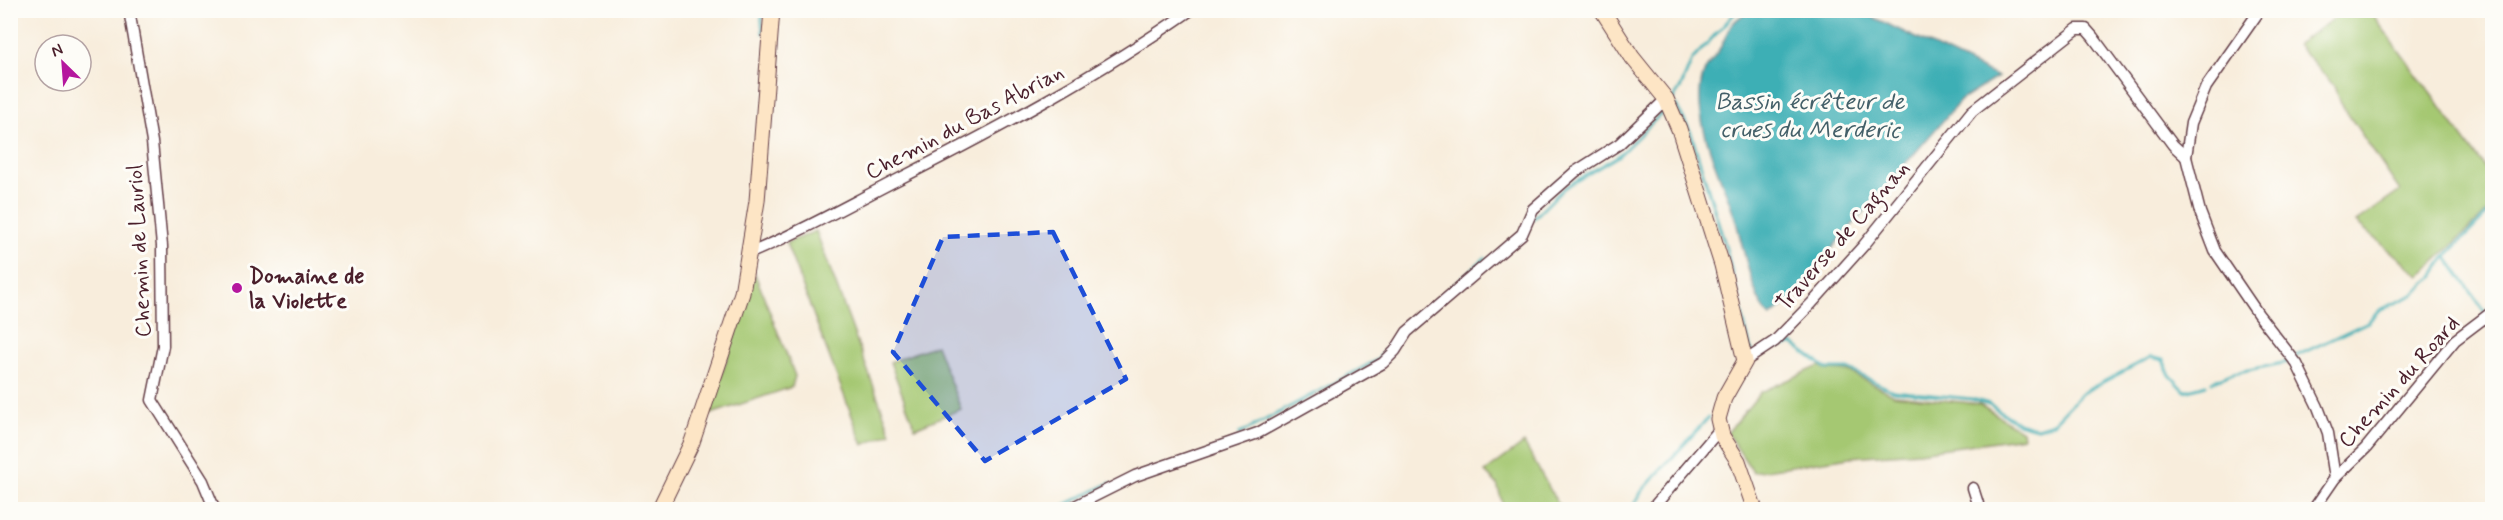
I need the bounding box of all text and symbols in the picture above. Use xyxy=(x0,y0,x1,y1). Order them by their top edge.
north arrow xyxy=(33,33,93,93)
text: N xyxy=(48,39,67,63)
street label: Chemin du Bas Abrian xyxy=(861,59,1069,187)
water label: Bassin écrêteur de crues du Merderic xyxy=(1715,87,1905,146)
street label: Traverse de Cagnan xyxy=(1770,155,1919,319)
street label: Chemin de Lauriol xyxy=(121,164,159,338)
place label: Domaine de la Violette xyxy=(249,263,364,316)
marker: Domaine de la Violette xyxy=(230,281,244,295)
street label: Chemin du Roard xyxy=(2333,310,2466,454)

